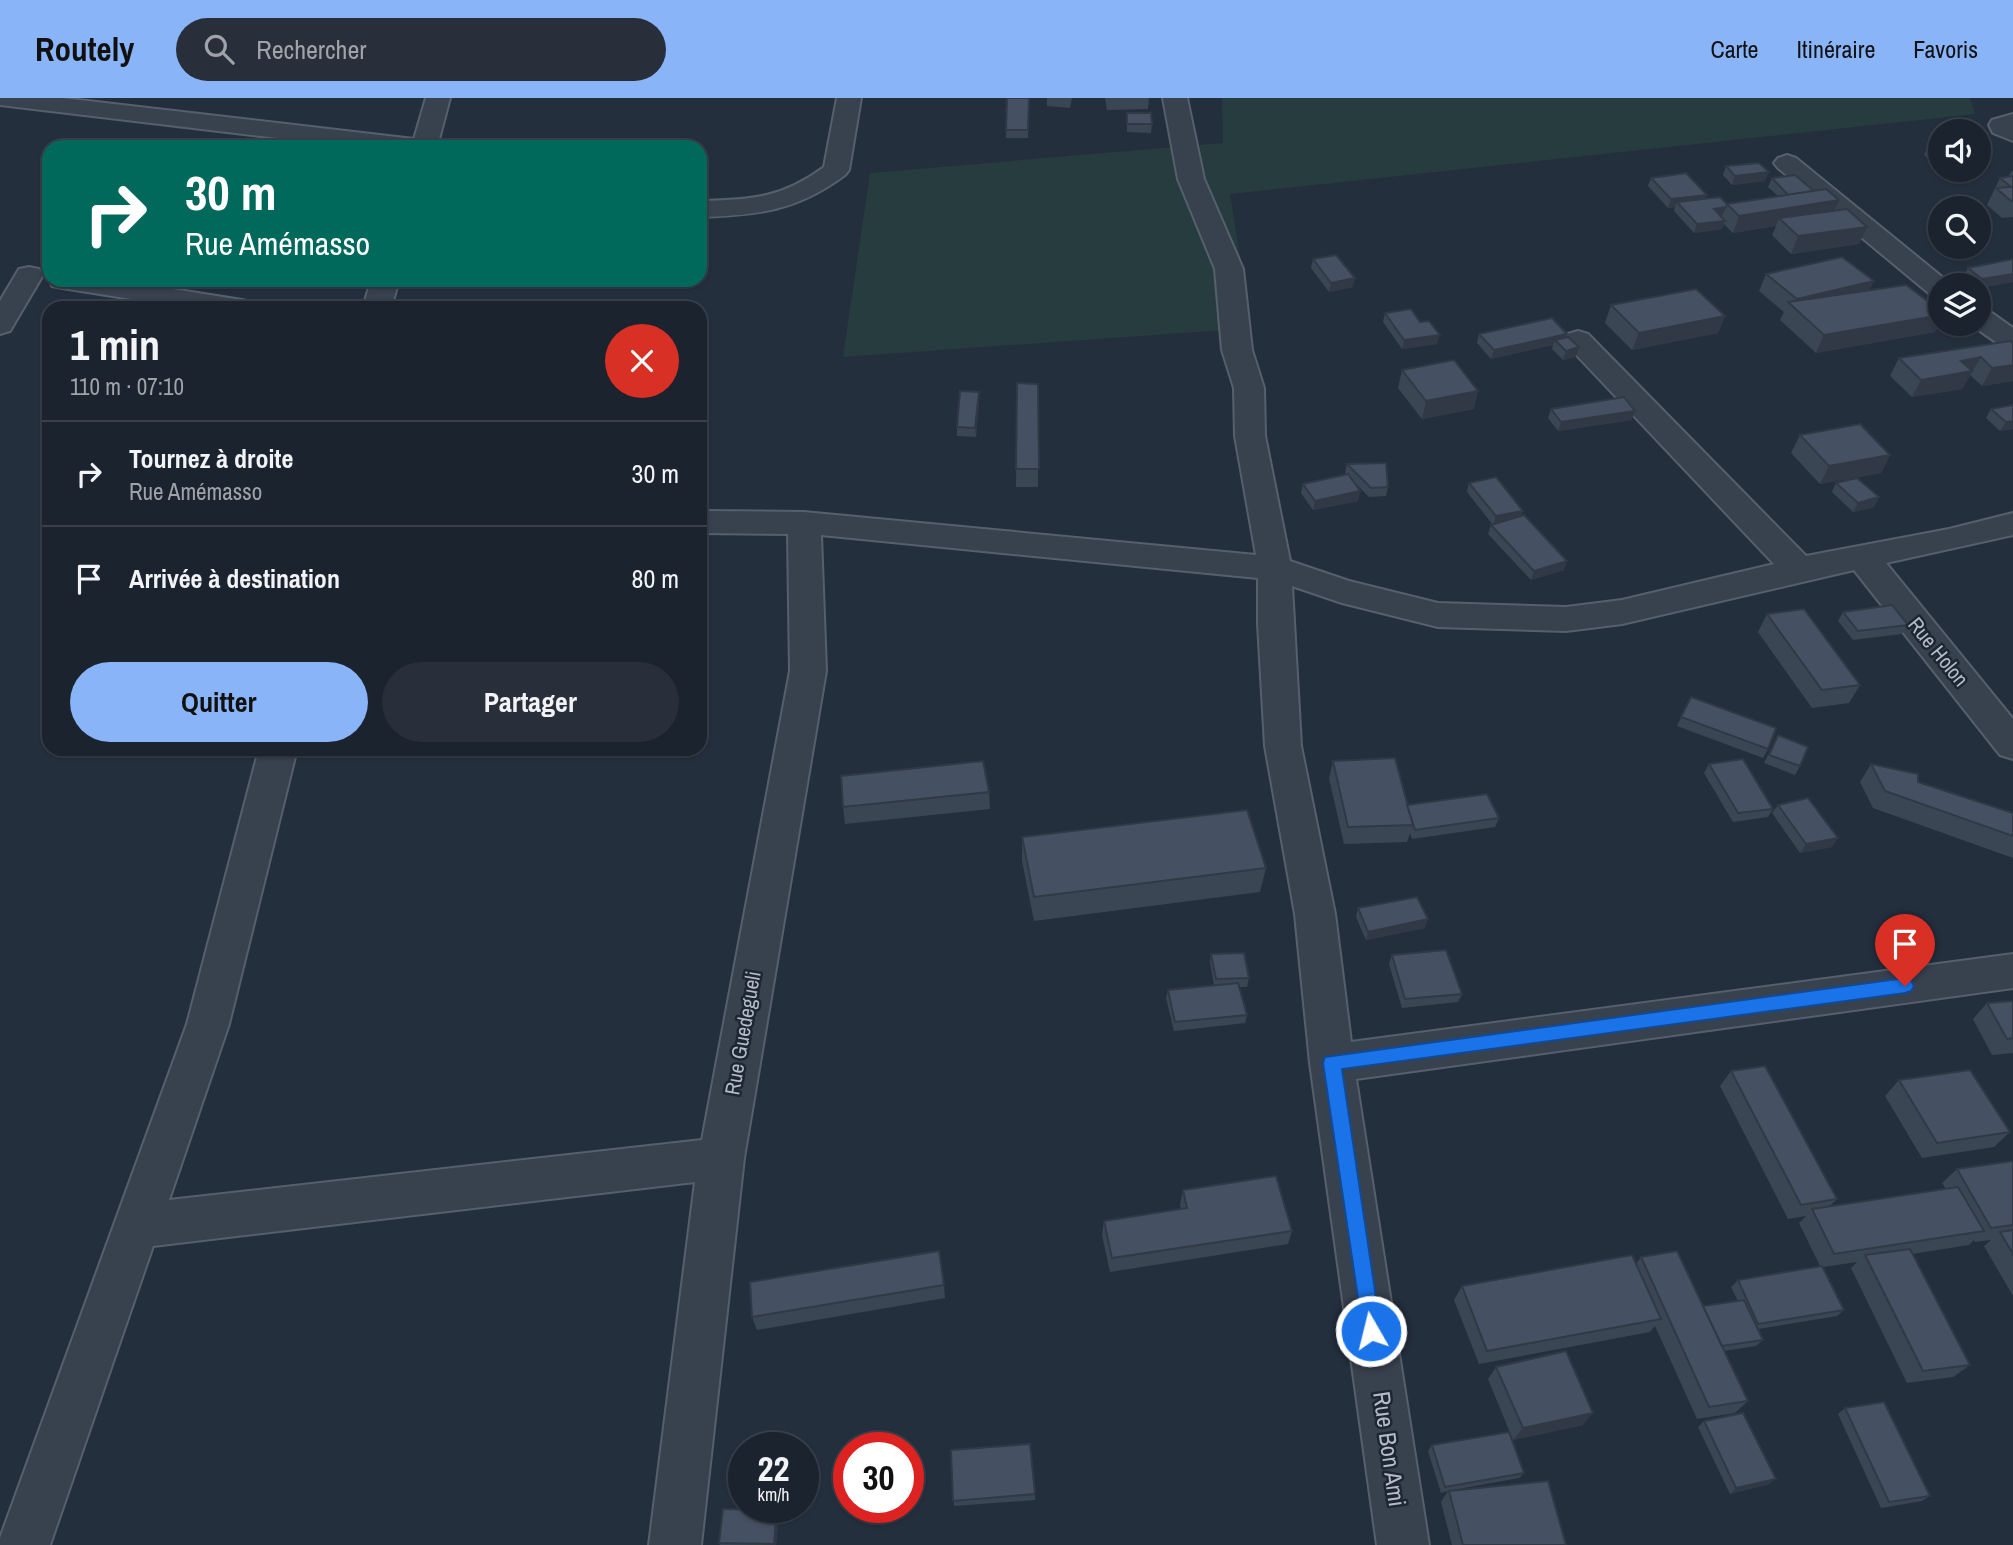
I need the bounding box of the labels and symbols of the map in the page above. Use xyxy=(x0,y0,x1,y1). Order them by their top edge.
street label: Rue Holon xyxy=(1902,611,1975,692)
pin xyxy=(1875,914,1935,986)
street label: Rue Guedegueli xyxy=(717,969,768,1097)
position arrow xyxy=(1334,1294,1408,1368)
street label: Rue Bon Ami xyxy=(1366,1389,1414,1509)
speed limit sign: 30 xyxy=(833,1432,924,1523)

